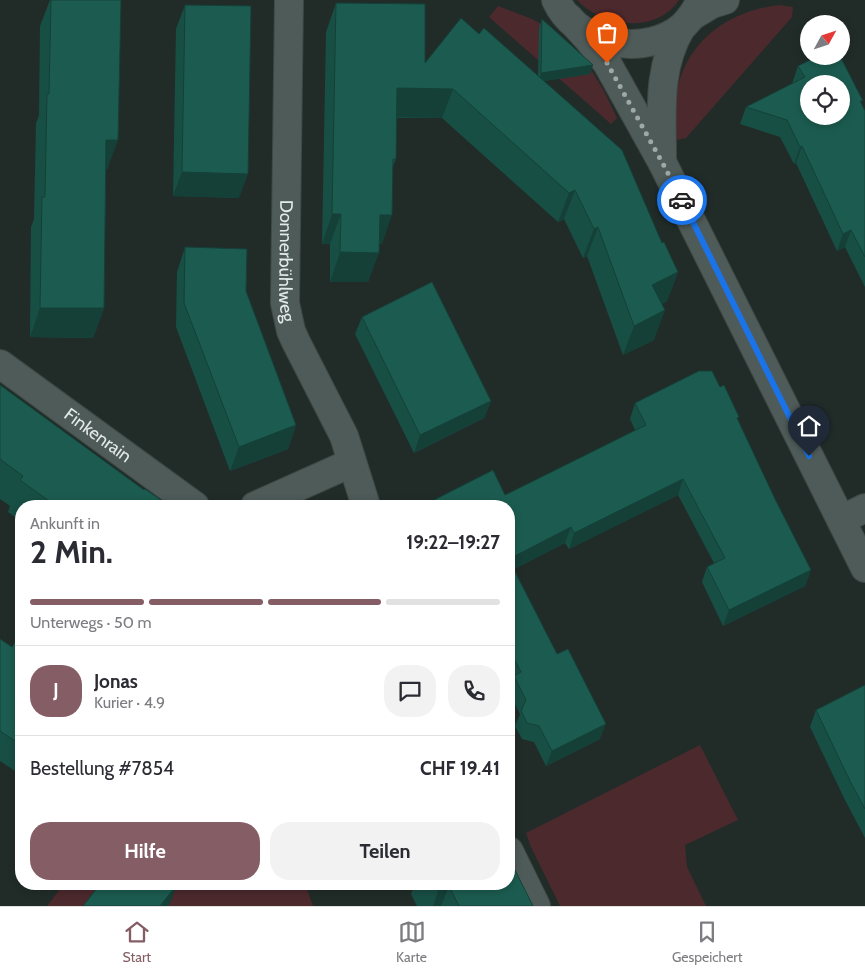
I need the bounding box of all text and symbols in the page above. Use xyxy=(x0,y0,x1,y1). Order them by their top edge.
pin xyxy=(586,12,628,63)
north arrow xyxy=(800,15,850,65)
map controls xyxy=(800,15,850,125)
icon: bag xyxy=(593,19,621,47)
button: locate xyxy=(800,75,850,125)
courier xyxy=(657,175,707,225)
icon: car xyxy=(668,186,696,214)
street label: Donnerbühlweg xyxy=(274,200,300,325)
street label: Finkenrain xyxy=(60,403,136,467)
pin xyxy=(788,405,830,456)
icon: home xyxy=(795,412,823,440)
text: Ankunft in xyxy=(30,514,100,533)
text: 19:22–19:27 xyxy=(406,531,500,554)
text: 2 Min. xyxy=(30,532,113,571)
text: Unterwegs · 50 m xyxy=(30,613,152,632)
button: chat xyxy=(384,665,436,717)
button: phone xyxy=(448,665,500,717)
text: Jonas xyxy=(94,670,138,693)
text: J xyxy=(53,679,59,702)
text: Kurier · 4.9 xyxy=(94,693,165,712)
text: Bestellung #7854 xyxy=(30,757,174,780)
text: CHF 19.41 xyxy=(420,757,500,780)
button: Hilfe xyxy=(30,822,260,880)
button: Teilen xyxy=(270,822,500,880)
tab: Start xyxy=(123,918,151,966)
tab: Karte xyxy=(396,918,427,966)
tab: Gespeichert xyxy=(672,918,742,966)

